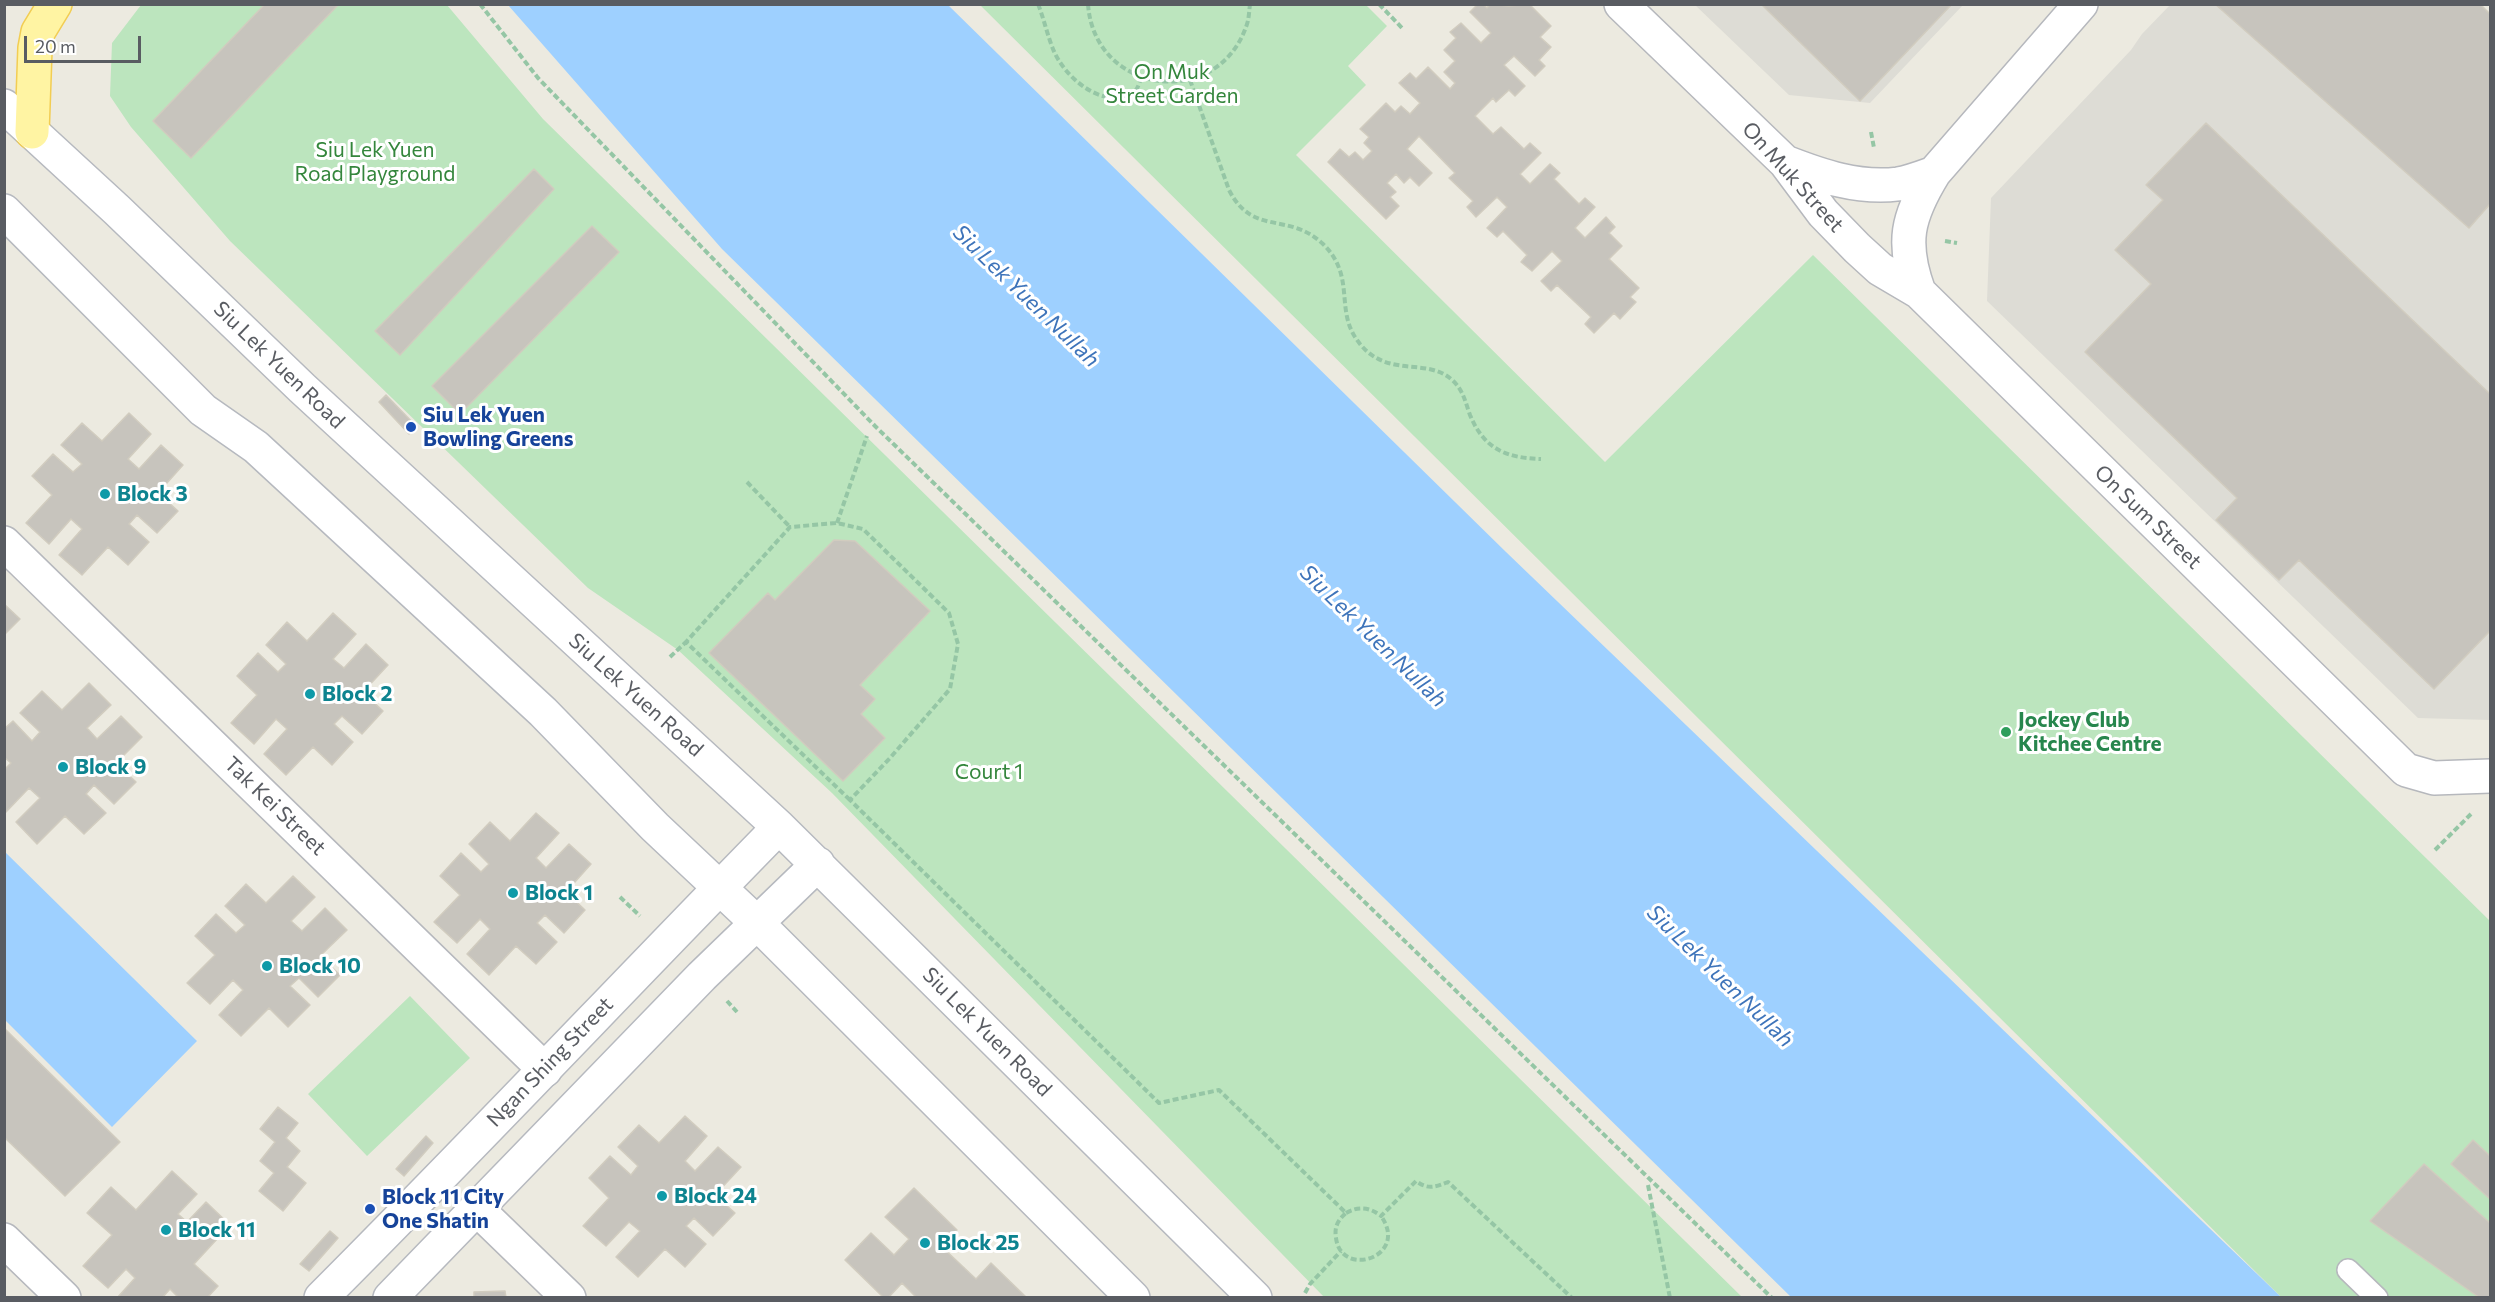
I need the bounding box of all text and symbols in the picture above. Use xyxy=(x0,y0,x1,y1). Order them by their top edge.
scale bar xyxy=(27,24,144,62)
text: 20 m xyxy=(35,35,76,57)
park label: On Muk Street Garden xyxy=(1105,59,1239,109)
street label: On Muk Street xyxy=(1737,117,1849,237)
park label: Siu Lek Yuen Road Playground xyxy=(295,137,455,187)
water label: Siu Lek Yuen Nullah xyxy=(947,219,1105,373)
street label: Siu Lek Yuen Road xyxy=(208,296,350,434)
place label: Siu Lek Yuen Bowling Greens xyxy=(423,402,573,452)
marker: Siu Lek Yuen Bowling Greens xyxy=(404,420,418,434)
street label: On Sum Street xyxy=(2089,460,2207,574)
place label: Block 3 xyxy=(117,481,188,507)
marker: Block 3 xyxy=(98,487,112,501)
water label: Siu Lek Yuen Nullah xyxy=(1294,559,1452,713)
street label: Siu Lek Yuen Road xyxy=(564,628,708,762)
place label: Block 2 xyxy=(322,681,392,707)
marker: Block 2 xyxy=(303,687,317,701)
place label: Jockey Club Kitchee Centre xyxy=(2018,707,2162,757)
marker: Jockey Club Kitchee Centre xyxy=(1999,725,2013,739)
street label: Tak Kei Street xyxy=(219,751,331,861)
place label: Block 9 xyxy=(75,754,146,780)
park label: Court 1 xyxy=(955,759,1023,785)
marker: Block 9 xyxy=(56,760,70,774)
place label: Block 1 xyxy=(525,880,593,906)
marker: Block 1 xyxy=(506,886,520,900)
water label: Siu Lek Yuen Nullah xyxy=(1641,899,1799,1053)
place label: Block 10 xyxy=(279,953,361,979)
marker: Block 10 xyxy=(260,959,274,973)
street label: Siu Lek Yuen Road xyxy=(917,962,1057,1102)
street label: Ngan Shing Street xyxy=(482,992,618,1132)
place label: Block 24 xyxy=(674,1183,757,1209)
place label: Block 11 City One Shatin xyxy=(382,1184,504,1234)
marker: Block 24 xyxy=(655,1189,669,1203)
marker: Block 11 City One Shatin xyxy=(363,1202,377,1216)
place label: Block 11 xyxy=(178,1217,255,1243)
marker: Block 11 xyxy=(159,1223,173,1237)
place label: Block 25 xyxy=(937,1230,1020,1256)
marker: Block 25 xyxy=(918,1236,932,1250)

